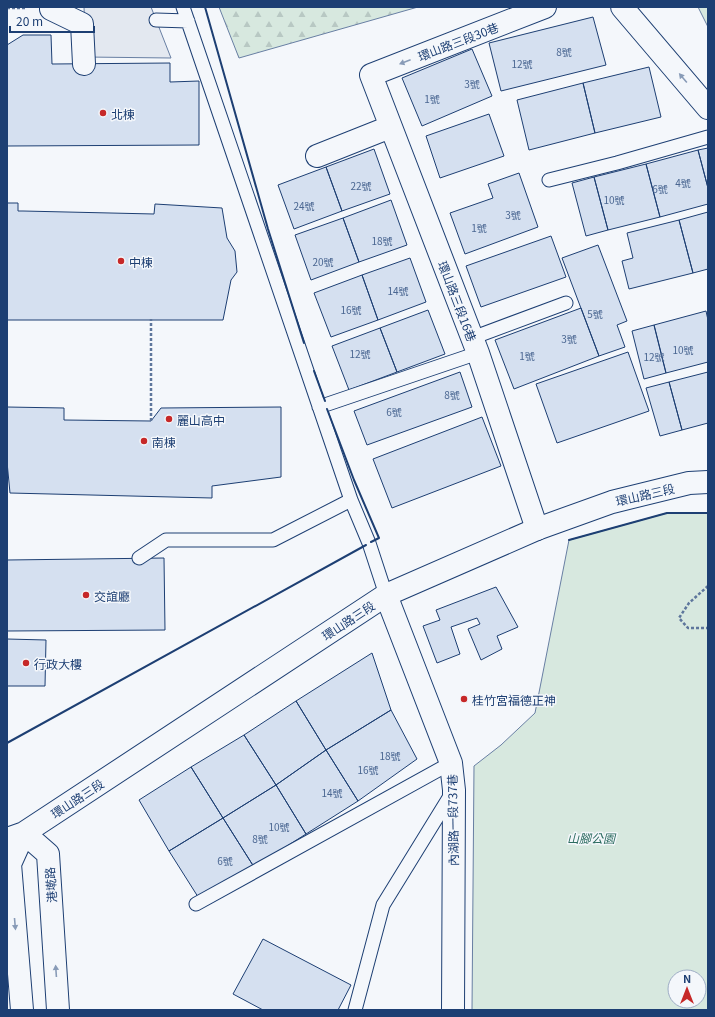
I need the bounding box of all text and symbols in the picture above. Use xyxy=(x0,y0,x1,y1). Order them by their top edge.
scale bar xyxy=(10,8,94,34)
text: 20 m xyxy=(16,12,43,29)
street label: 環山路三段30巷 xyxy=(415,18,501,64)
house number: 8號 xyxy=(556,44,572,59)
house number: 12號 xyxy=(511,56,533,71)
one-way arrow xyxy=(398,60,410,66)
one-way arrow xyxy=(679,73,688,84)
house number: 3號 xyxy=(464,76,480,91)
house number: 1號 xyxy=(424,91,440,106)
place label: 北棟 xyxy=(111,105,135,122)
marker: 北棟 xyxy=(98,108,108,118)
house number: 4號 xyxy=(675,175,691,190)
house number: 22號 xyxy=(350,178,372,193)
house number: 6號 xyxy=(652,181,668,196)
house number: 10號 xyxy=(603,192,625,207)
house number: 24號 xyxy=(293,198,315,213)
house number: 3號 xyxy=(505,207,521,222)
house number: 1號 xyxy=(471,220,487,235)
house number: 18號 xyxy=(371,233,393,248)
place label: 中棟 xyxy=(129,253,153,270)
house number: 20號 xyxy=(312,254,334,269)
marker: 中棟 xyxy=(116,256,126,266)
street label: 環山路三段16巷 xyxy=(435,258,481,344)
house number: 14號 xyxy=(387,283,409,298)
house number: 16號 xyxy=(340,302,362,317)
house number: 5號 xyxy=(587,306,603,321)
house number: 3號 xyxy=(561,331,577,346)
house number: 10號 xyxy=(672,342,694,357)
house number: 12號 xyxy=(349,346,371,361)
house number: 1號 xyxy=(519,348,535,363)
house number: 12號 xyxy=(643,349,665,364)
house number: 8號 xyxy=(444,387,460,402)
house number: 6號 xyxy=(386,404,402,419)
place label: 麗山高中 xyxy=(177,411,225,428)
marker: 麗山高中 xyxy=(164,414,174,424)
place label: 南棟 xyxy=(152,433,176,450)
marker: 南棟 xyxy=(139,436,149,446)
street label: 環山路三段 xyxy=(614,479,676,509)
place label: 交誼廳 xyxy=(94,587,130,604)
marker: 交誼廳 xyxy=(81,590,91,600)
street label: 環山路三段 xyxy=(318,597,378,643)
place label: 行政大樓 xyxy=(34,655,82,672)
marker: 行政大樓 xyxy=(21,658,31,668)
place label: 桂竹宮福德正神 xyxy=(472,691,556,708)
marker: 桂竹宮福德正神 xyxy=(459,694,469,704)
house number: 18號 xyxy=(379,748,401,763)
house number: 16號 xyxy=(357,762,379,777)
street label: 內湖路一段737巷 xyxy=(443,774,461,866)
street label: 環山路三段 xyxy=(47,775,107,821)
house number: 14號 xyxy=(321,785,343,800)
house number: 10號 xyxy=(268,819,290,834)
park label: 山腳公園 xyxy=(567,829,617,846)
house number: 8號 xyxy=(252,831,268,846)
house number: 6號 xyxy=(217,853,233,868)
street label: 港墘路 xyxy=(40,866,60,904)
one-way arrow xyxy=(12,918,18,930)
one-way arrow xyxy=(52,965,59,977)
north arrow xyxy=(667,969,707,1009)
text: N xyxy=(683,970,691,986)

